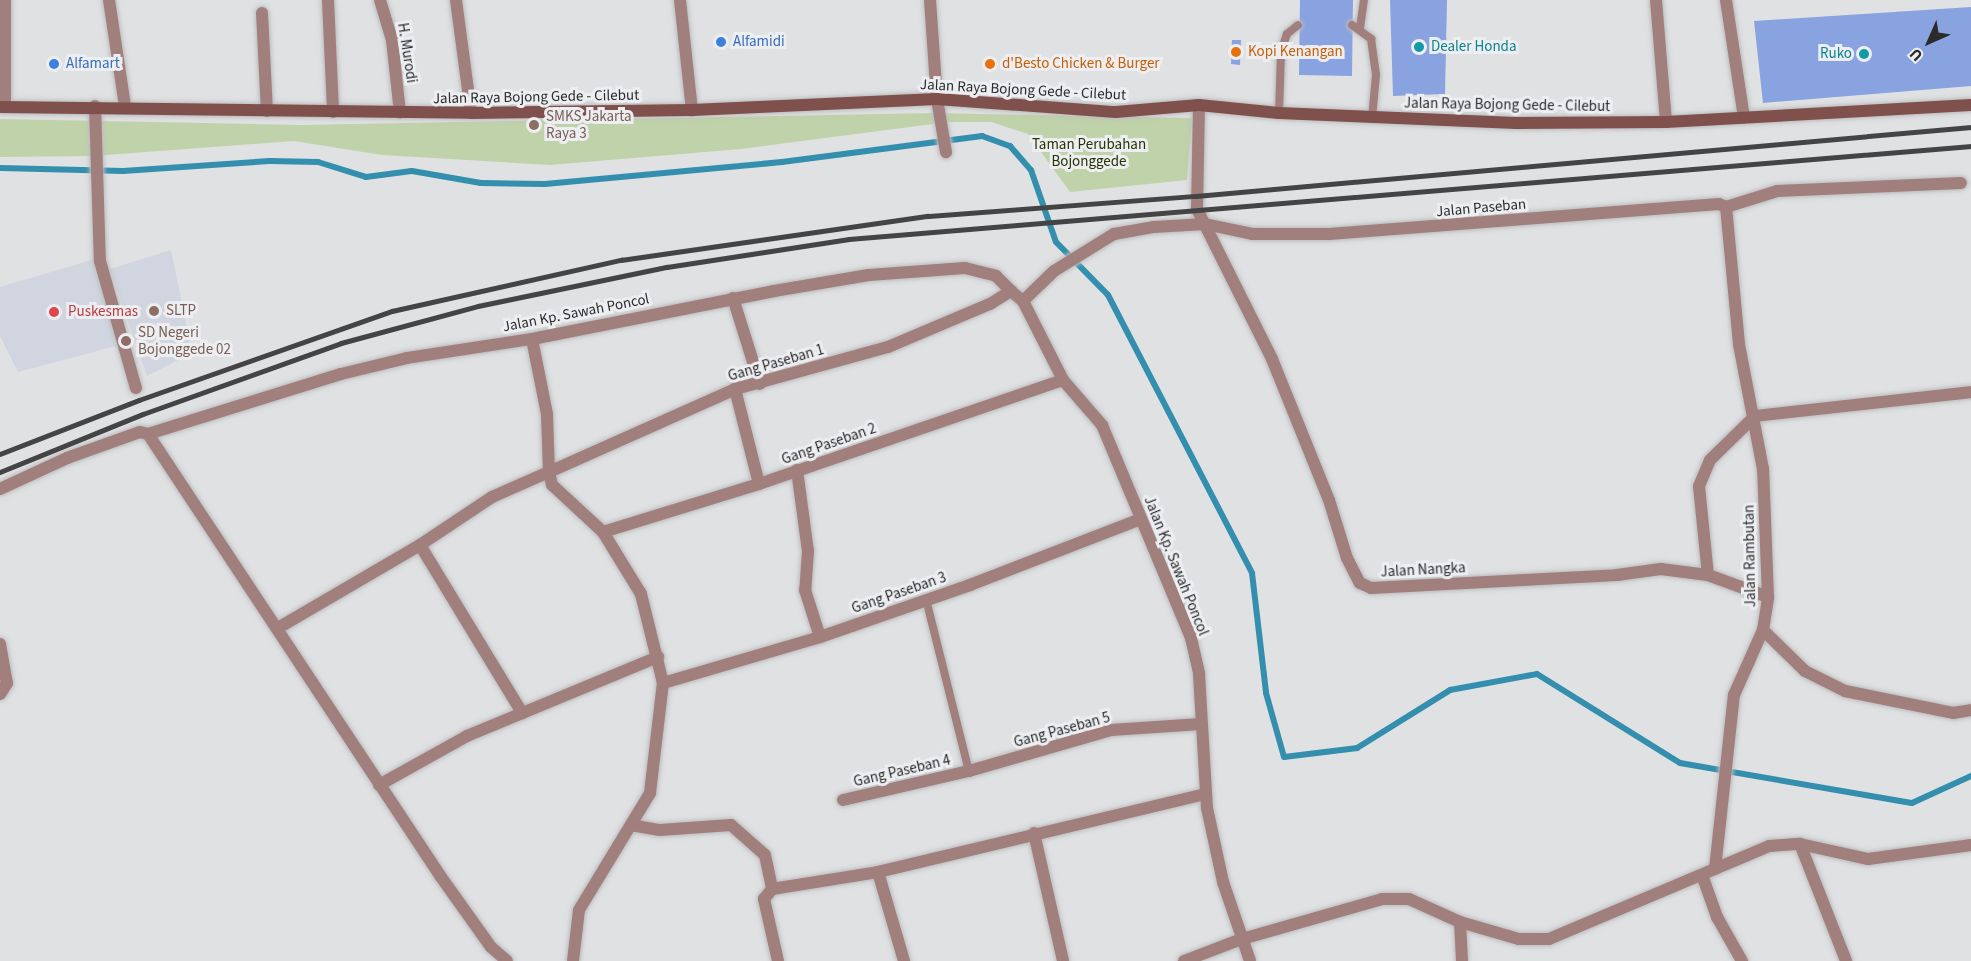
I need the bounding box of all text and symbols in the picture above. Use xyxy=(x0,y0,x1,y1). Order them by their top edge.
north arrow xyxy=(1899,12,1959,72)
street label: H. Murodi xyxy=(393,22,421,84)
place label: Alfamidi xyxy=(733,33,785,51)
marker: Alfamidi xyxy=(714,35,728,49)
place label: Dealer Honda xyxy=(1431,38,1516,56)
marker: Dealer Honda xyxy=(1412,40,1426,54)
place label: Kopi Kenangan xyxy=(1248,43,1343,61)
text: U xyxy=(1905,43,1928,66)
marker: Kopi Kenangan xyxy=(1229,45,1243,59)
place label: Ruko xyxy=(1820,45,1852,63)
marker: Ruko xyxy=(1857,47,1871,61)
place label: Alfamart xyxy=(66,55,120,73)
place label: d'Besto Chicken & Burger xyxy=(1002,55,1160,73)
marker: Alfamart xyxy=(47,57,61,71)
marker: d'Besto Chicken & Burger xyxy=(983,57,997,71)
street label: Jalan Raya Bojong Gede - Cilebut xyxy=(919,76,1127,104)
street label: Jalan Raya Bojong Gede - Cilebut xyxy=(433,86,639,108)
street label: Jalan Raya Bojong Gede - Cilebut xyxy=(1404,94,1610,116)
place label: SMKS Jakarta Raya 3 xyxy=(546,107,632,142)
marker: SMKS Jakarta Raya 3 xyxy=(527,118,541,132)
park label: Taman Perubahan Bojonggede xyxy=(1032,135,1146,170)
street label: Jalan Paseban xyxy=(1435,195,1527,221)
street label: Jalan Kp. Sawah Poncol xyxy=(501,290,651,336)
place label: SLTP xyxy=(166,302,196,320)
marker: Puskesmas xyxy=(45,303,63,321)
place label: Puskesmas xyxy=(68,303,138,321)
marker: SLTP xyxy=(147,304,161,318)
place label: SD Negeri Bojonggede 02 xyxy=(138,323,231,358)
marker: SD Negeri Bojonggede 02 xyxy=(119,334,133,348)
street label: Gang Paseban 1 xyxy=(726,341,826,385)
street label: Gang Paseban 2 xyxy=(779,419,879,469)
street label: Jalan Kp. Sawah Poncol xyxy=(1140,494,1212,638)
street label: Jalan Rambutan xyxy=(1740,504,1760,608)
street label: Jalan Nangka xyxy=(1380,559,1466,581)
street label: Gang Paseban 3 xyxy=(849,568,949,618)
street label: Gang Paseban 5 xyxy=(1012,708,1112,752)
street label: Gang Paseban 4 xyxy=(852,751,952,791)

